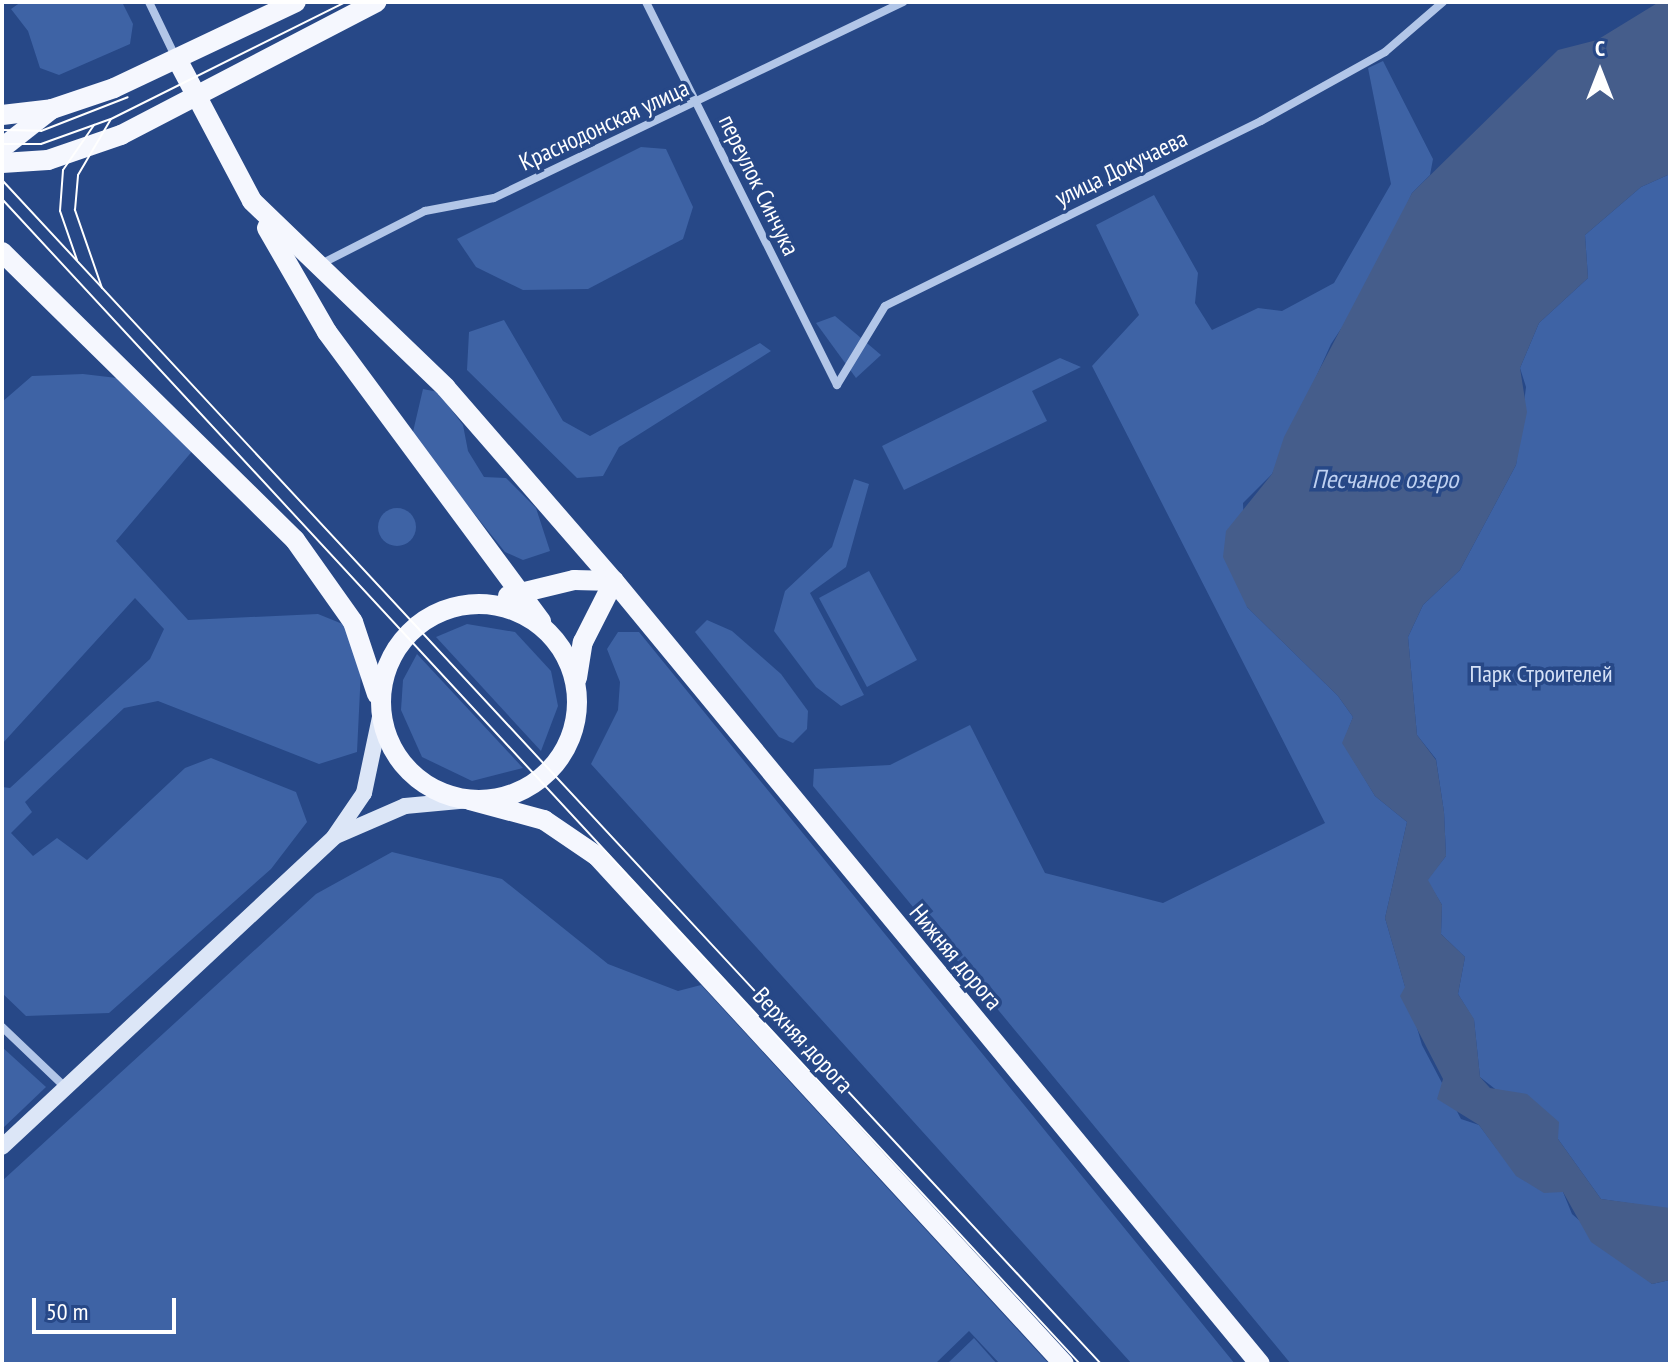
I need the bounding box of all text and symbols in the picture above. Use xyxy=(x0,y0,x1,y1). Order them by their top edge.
north arrow xyxy=(1560,32,1640,112)
text: С xyxy=(1595,34,1605,62)
street label: Краснодонская улица xyxy=(515,73,693,177)
street label: переулок Синчука xyxy=(713,110,805,260)
street label: улица Докучаева xyxy=(1050,124,1192,212)
water label: Песчаное озеро xyxy=(1312,463,1458,495)
park label: Парк Строителей xyxy=(1470,660,1612,688)
street label: Нижняя дорога xyxy=(904,898,1008,1016)
street label: Верхняя дорога xyxy=(747,981,859,1099)
scale bar xyxy=(36,1282,180,1332)
text: 50 m xyxy=(46,1296,88,1327)

